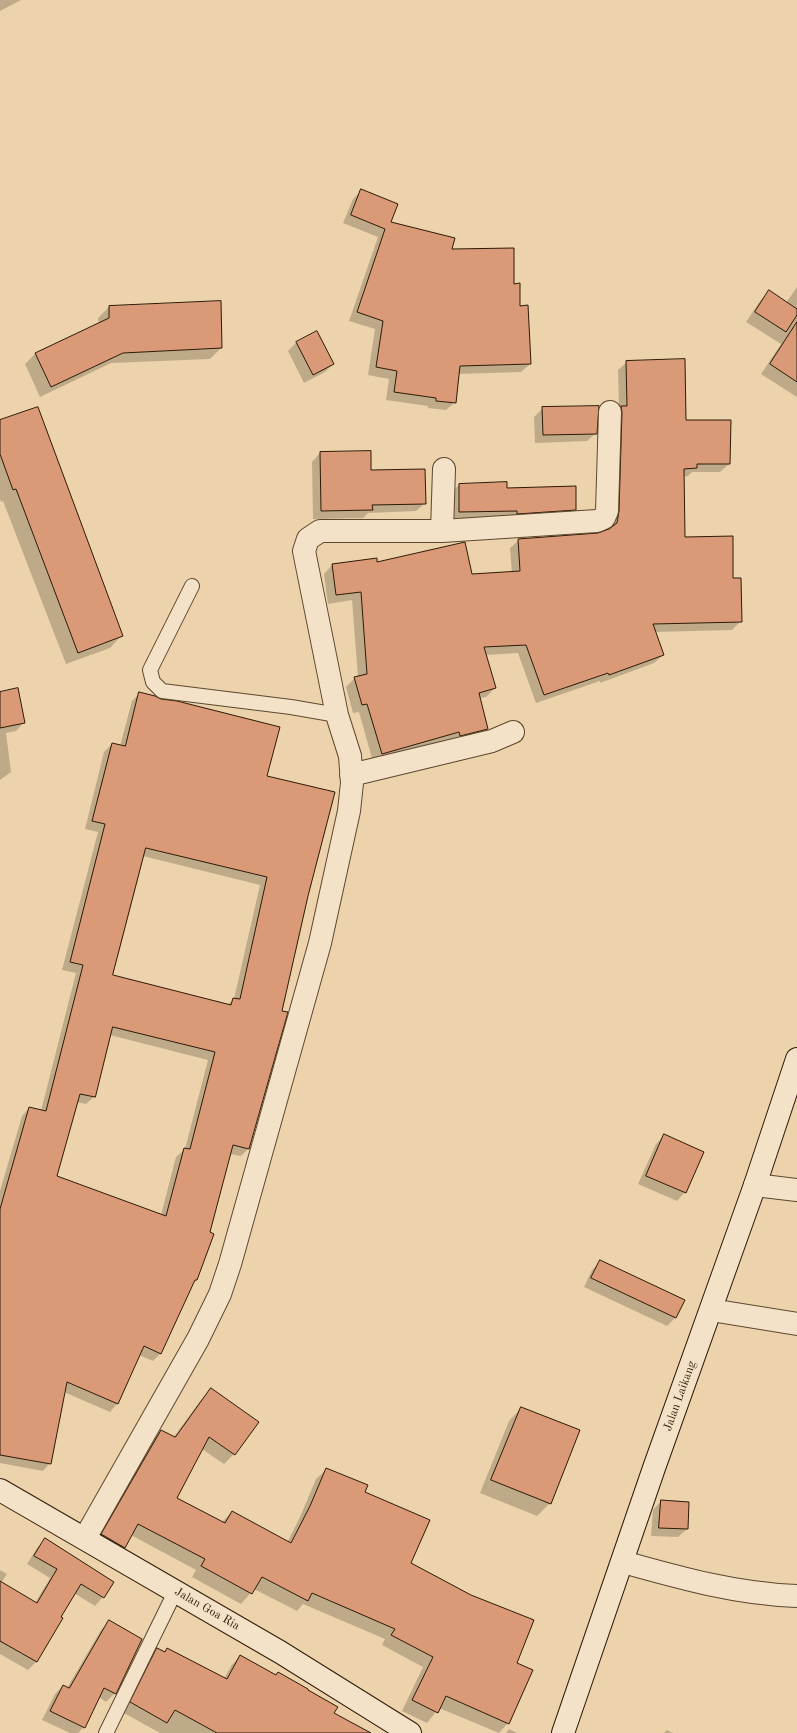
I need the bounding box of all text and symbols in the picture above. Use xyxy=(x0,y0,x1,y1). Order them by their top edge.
street label: Jalan Laikang xyxy=(661,1359,699,1433)
street label: Jalan Goa Ria xyxy=(172,1585,242,1633)

